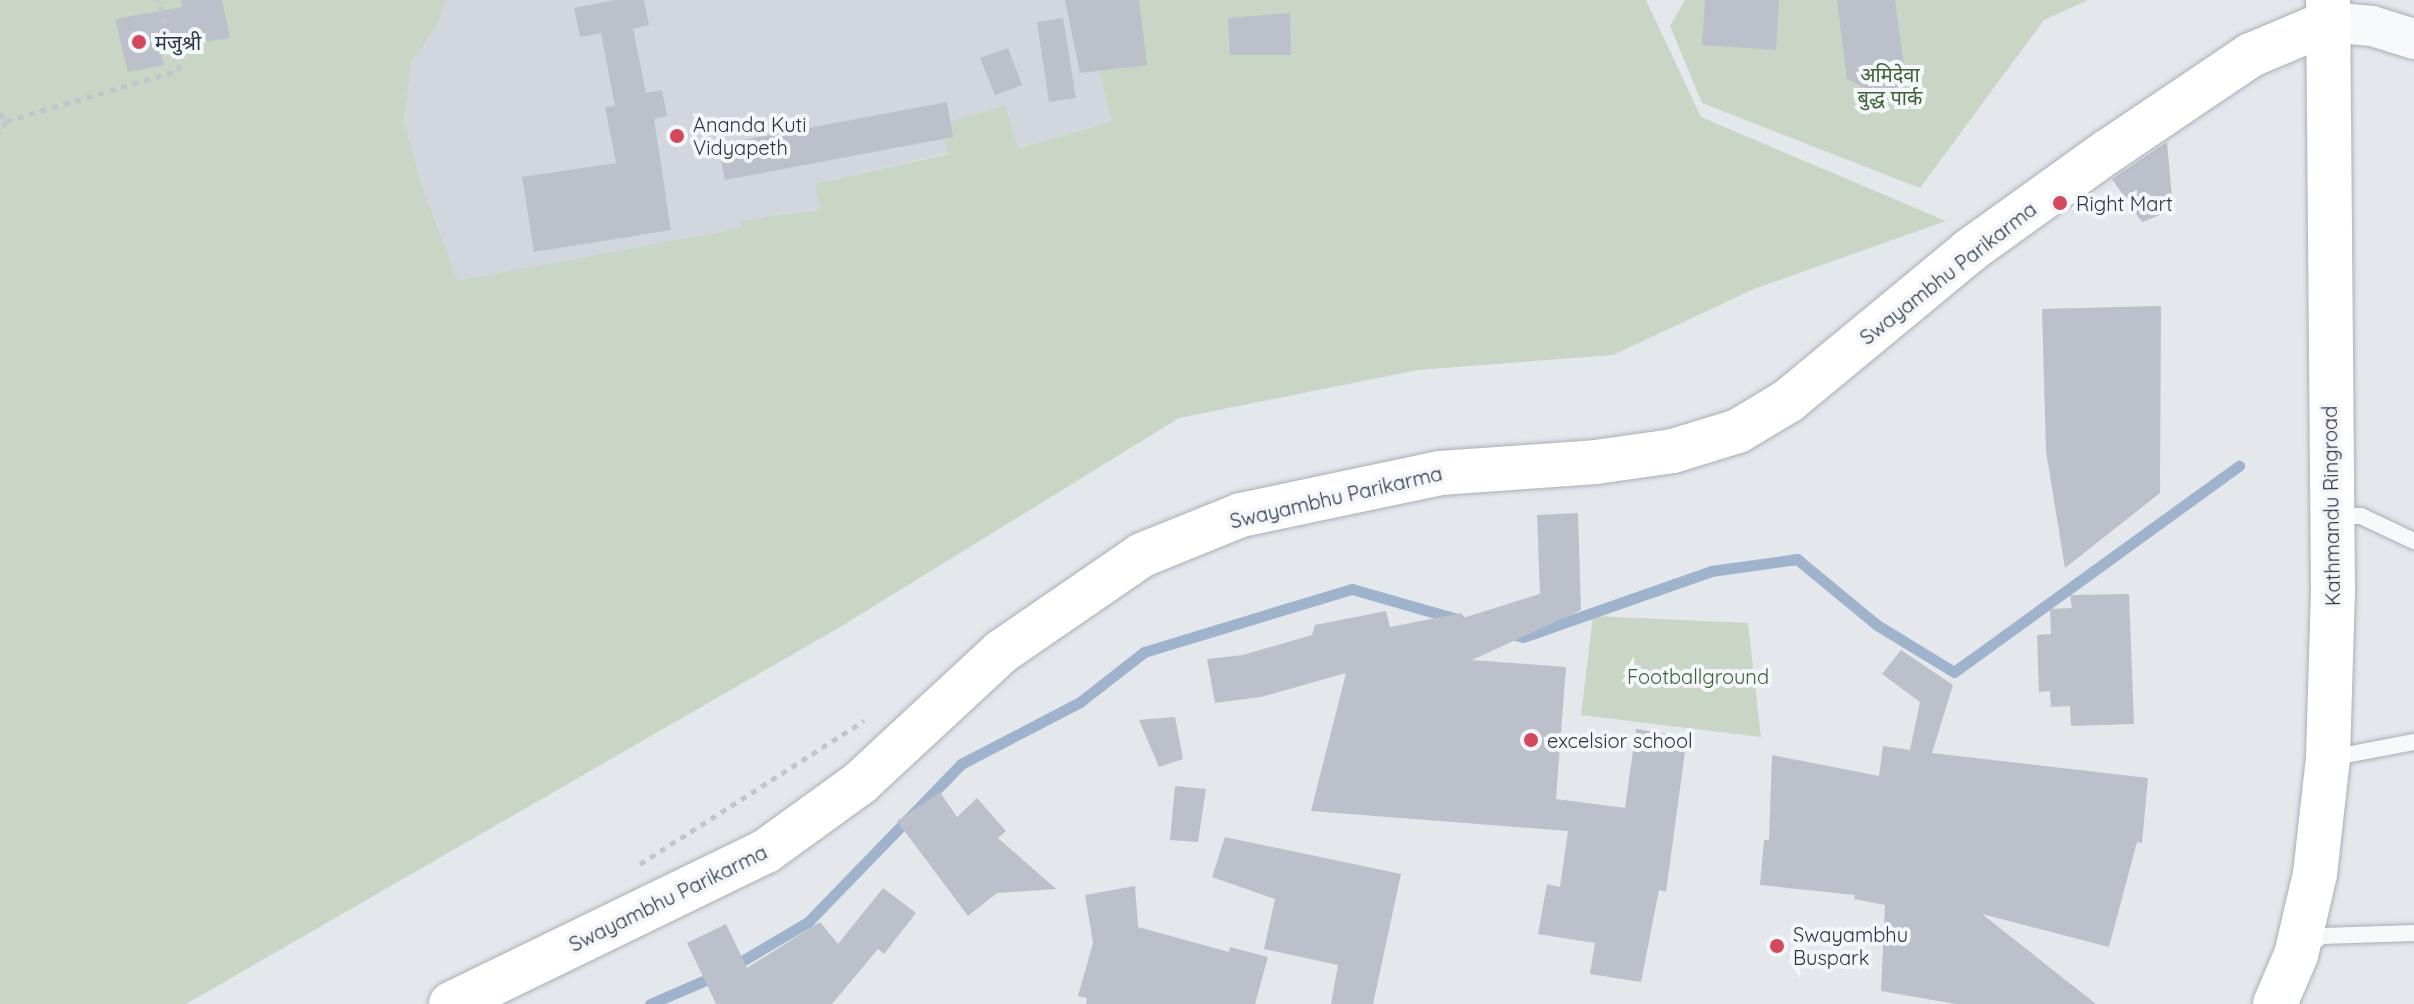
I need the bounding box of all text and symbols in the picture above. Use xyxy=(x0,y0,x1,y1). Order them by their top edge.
place label: मंजुश्री xyxy=(155,30,201,54)
marker: मंजुश्री xyxy=(130,33,148,51)
park label: अमिदेवा बुद्ध पार्क xyxy=(1858,62,1922,109)
place label: Ananda Kuti Vidyapeth xyxy=(693,112,807,159)
marker: Ananda Kuti Vidyapeth xyxy=(668,127,686,145)
place label: Right Mart xyxy=(2076,191,2173,215)
marker: Right Mart xyxy=(2051,194,2069,212)
street label: Swayambhu Parikarma xyxy=(1855,197,2041,349)
street label: Kathmandu Ringroad xyxy=(2317,406,2345,606)
street label: Swayambhu Parikarma xyxy=(1227,461,1445,533)
park label: Footballground xyxy=(1627,664,1769,688)
place label: excelsior school xyxy=(1547,728,1693,752)
marker: excelsior school xyxy=(1522,731,1540,749)
street label: Swayambhu Parikarma xyxy=(565,840,771,956)
place label: Swayambhu Buspark xyxy=(1793,922,1908,969)
marker: Swayambhu Buspark xyxy=(1768,937,1786,955)

